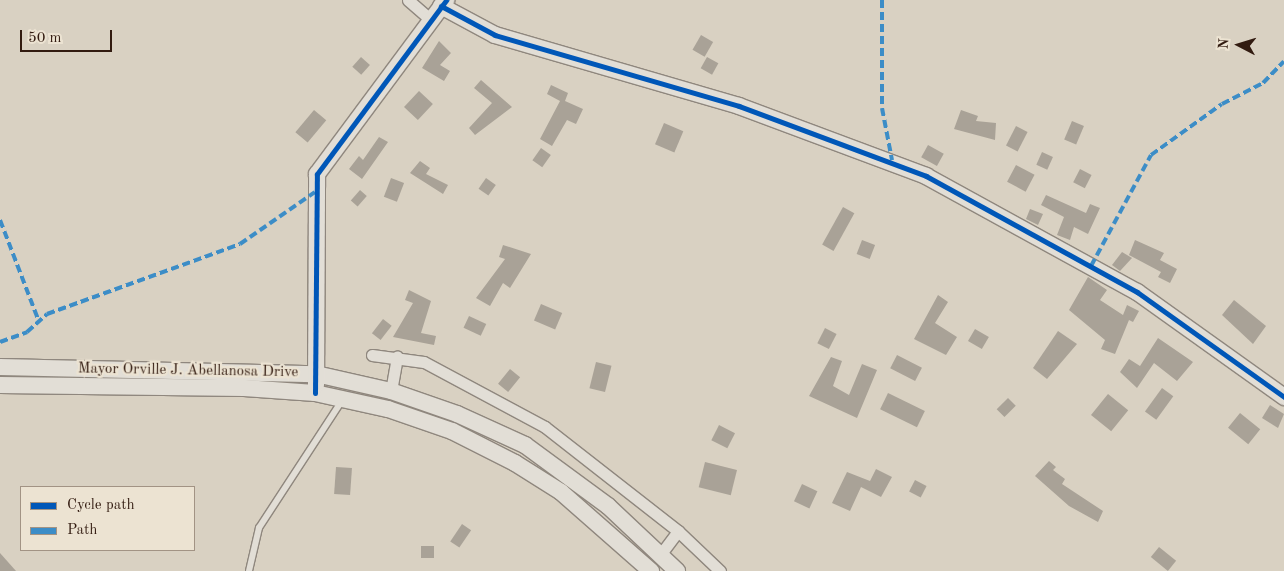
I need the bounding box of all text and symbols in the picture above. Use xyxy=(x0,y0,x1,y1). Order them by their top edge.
scale bar xyxy=(22,20,115,52)
north arrow xyxy=(1214,20,1264,70)
text: 50 m xyxy=(28,31,62,46)
text: N xyxy=(1217,38,1231,50)
street label: Mayor Orville J. Abellanosa Drive xyxy=(78,360,298,382)
legend xyxy=(20,486,195,551)
text: Cycle path xyxy=(67,498,135,513)
text: Path xyxy=(67,523,97,538)

